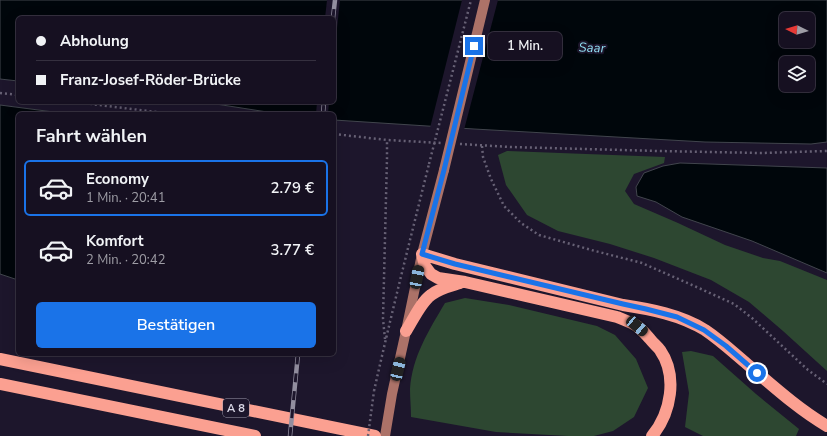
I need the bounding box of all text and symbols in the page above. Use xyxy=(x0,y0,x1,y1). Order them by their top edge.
north arrow xyxy=(779,12,815,48)
map controls xyxy=(779,12,815,92)
text: Abholung xyxy=(60,31,129,51)
callout: 1 Min. xyxy=(488,32,562,60)
route end xyxy=(465,37,483,55)
text: 1 Min. xyxy=(507,37,543,55)
water label: Saar xyxy=(578,39,606,57)
button: layers xyxy=(779,56,815,92)
text: Franz-Josef-Röder-Brücke xyxy=(60,70,241,90)
text: Fahrt wählen xyxy=(36,124,147,148)
text: Economy xyxy=(86,169,149,189)
icon: car xyxy=(38,170,74,206)
text: 2.79 € xyxy=(270,178,314,198)
text: 1 Min. · 20:41 xyxy=(86,189,165,207)
text: Komfort xyxy=(86,231,144,251)
icon: car xyxy=(38,232,74,268)
text: 3.77 € xyxy=(270,240,314,260)
text: 2 Min. · 20:42 xyxy=(86,251,165,269)
car xyxy=(409,264,425,290)
button: Bestätigen xyxy=(36,302,316,348)
car xyxy=(624,314,650,338)
car xyxy=(389,356,407,382)
route start xyxy=(748,364,766,382)
road number: A 8 xyxy=(223,399,249,417)

